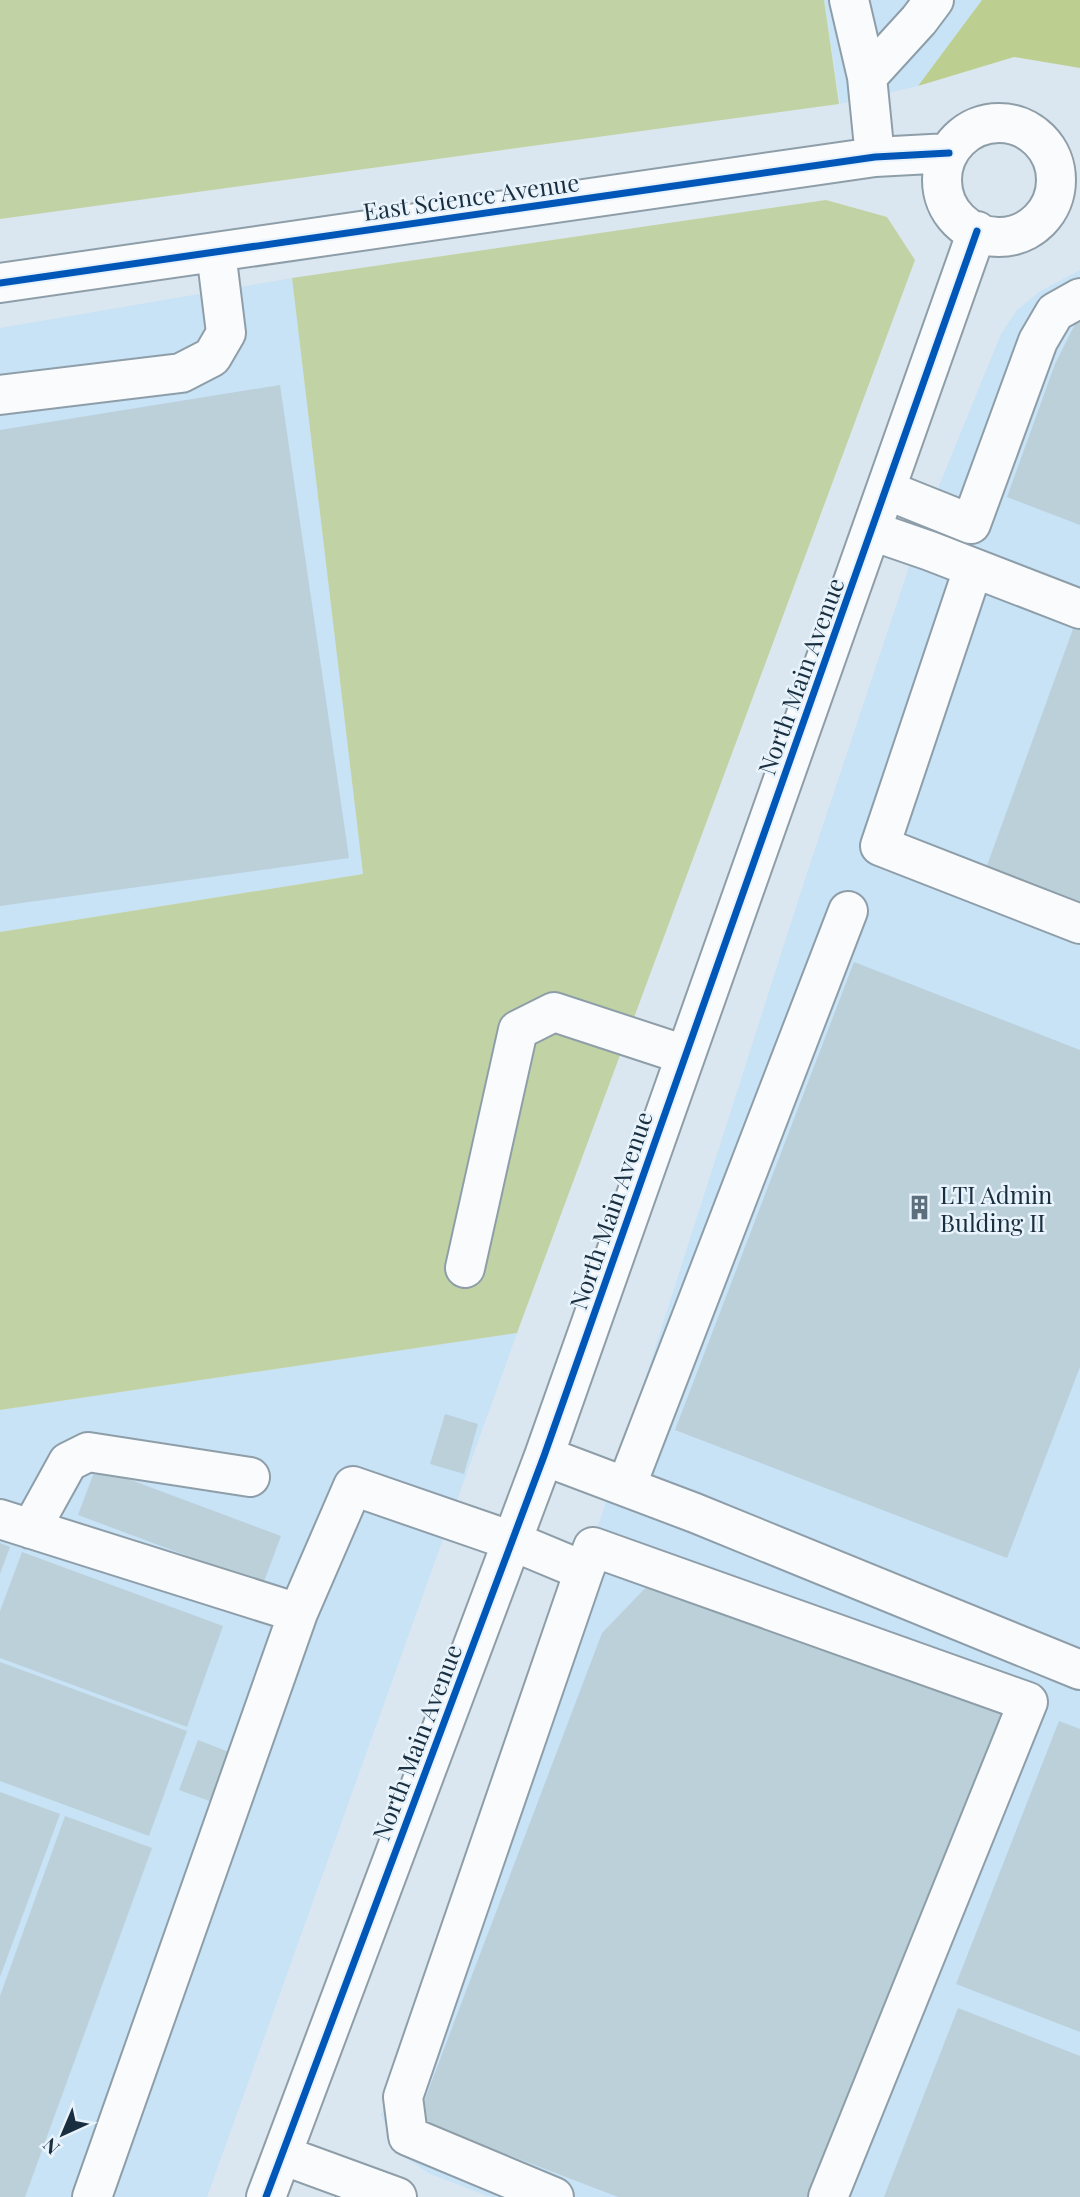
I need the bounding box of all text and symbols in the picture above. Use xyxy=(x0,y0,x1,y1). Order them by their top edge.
street label: East Science Avenue xyxy=(361,165,581,227)
street label: North Main Avenue xyxy=(749,573,851,779)
street label: North Main Avenue xyxy=(561,1107,659,1313)
place label: LTI Admin Bulding II xyxy=(940,1178,1052,1238)
building icon: LTI Admin Bulding II xyxy=(906,1194,934,1222)
street label: North Main Avenue xyxy=(364,1639,468,1845)
north arrow xyxy=(28,2099,98,2169)
text: N xyxy=(36,2133,64,2161)

